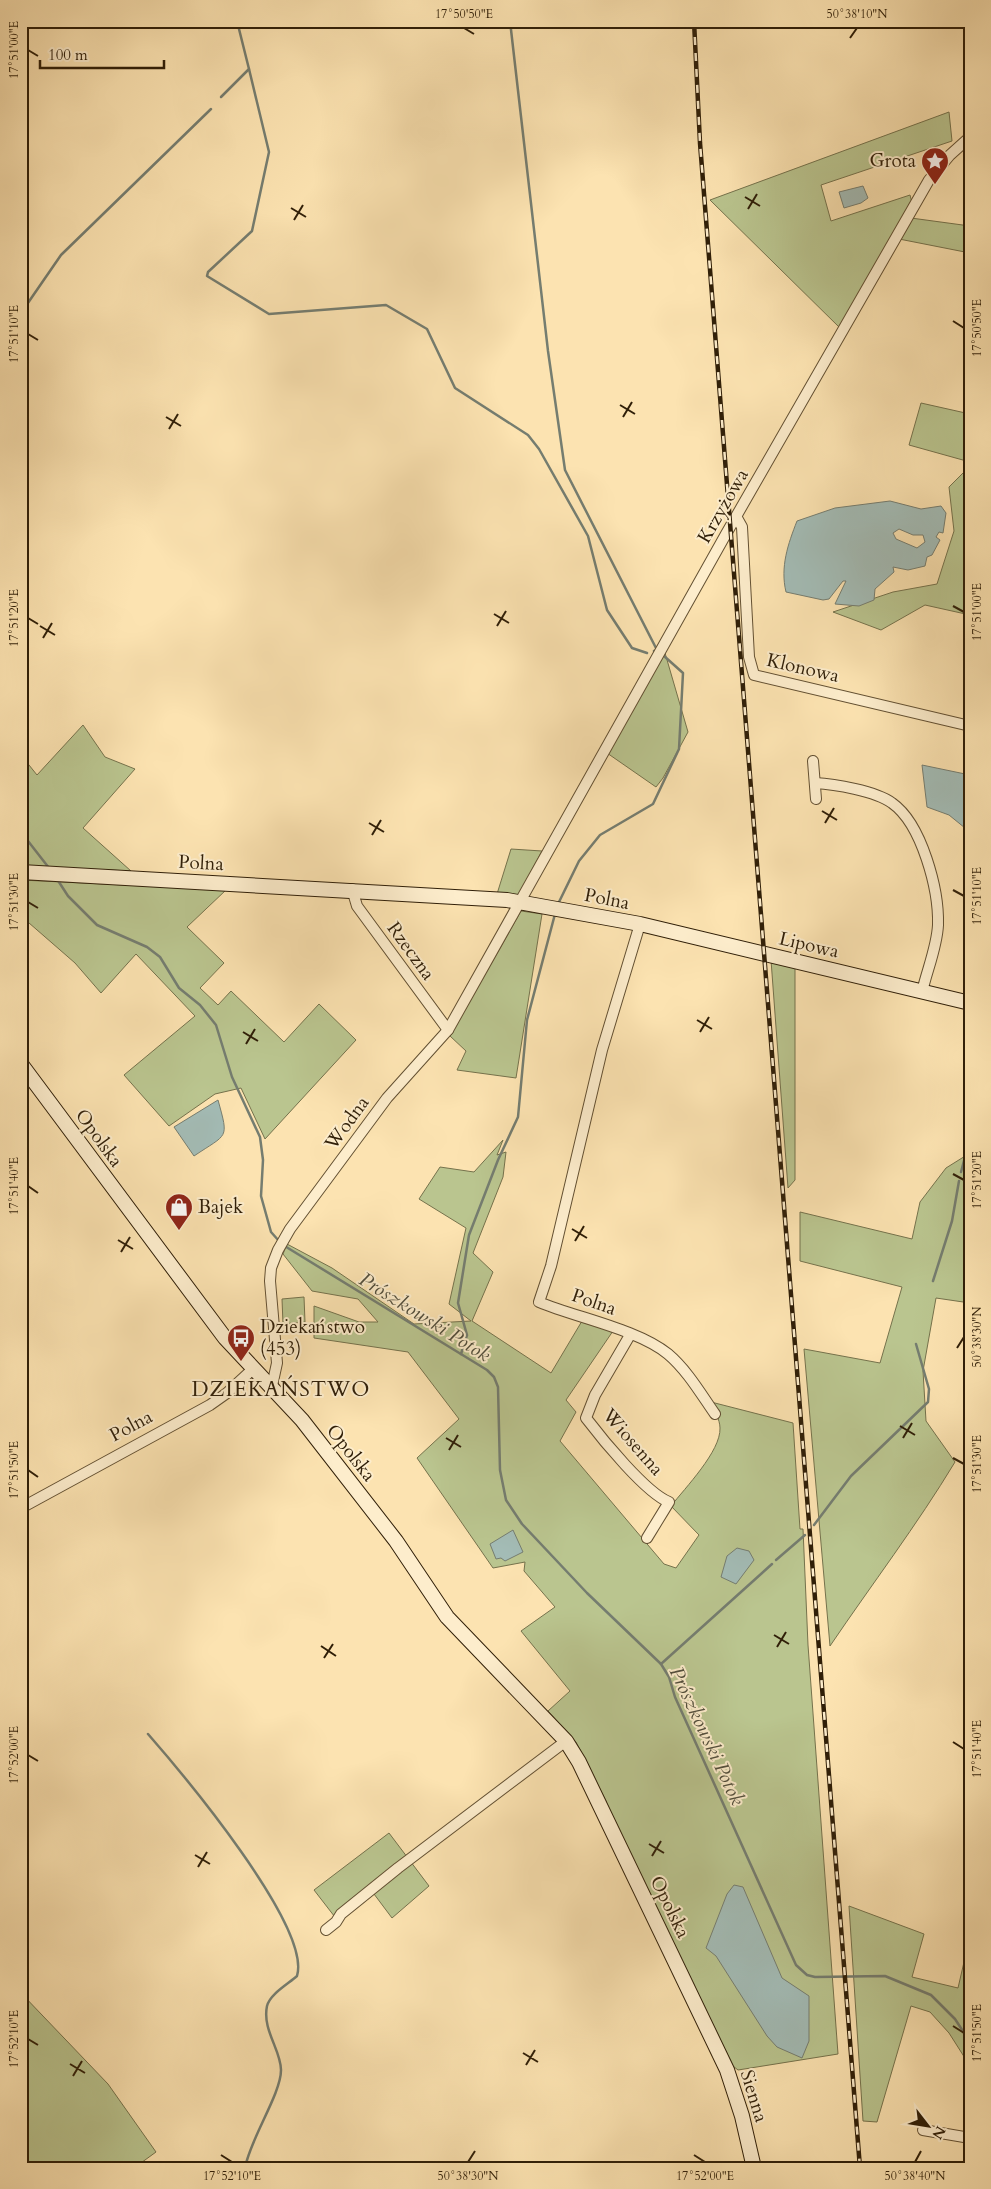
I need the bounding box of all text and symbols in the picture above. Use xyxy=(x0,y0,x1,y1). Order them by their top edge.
text: 17°50'50"E xyxy=(435,6,493,22)
text: 50°38'10"N xyxy=(827,6,888,22)
text: 17°51'00"E xyxy=(6,21,22,79)
scale bar xyxy=(40,38,164,70)
text: 100 m xyxy=(48,45,88,65)
place icon: Grota xyxy=(920,146,950,185)
place label: Grota xyxy=(870,148,916,174)
text: 17°50'50"E xyxy=(969,299,985,357)
text: 17°51'10"E xyxy=(6,305,22,363)
street label: Krzyżowa xyxy=(691,464,755,548)
text: 17°51'00"E xyxy=(969,583,985,641)
text: 17°51'20"E xyxy=(6,589,22,647)
street label: Klonowa xyxy=(764,647,842,689)
street label: Polna xyxy=(178,849,224,877)
text: 17°51'10"E xyxy=(969,867,985,925)
text: 17°51'30"E xyxy=(6,873,22,931)
street label: Polna xyxy=(582,882,632,916)
street label: Rzeczna xyxy=(381,916,441,986)
street label: Lipowa xyxy=(777,926,841,964)
street label: Wodna xyxy=(318,1091,375,1156)
street label: Opolska xyxy=(69,1104,129,1172)
text: 17°51'20"E xyxy=(969,1151,985,1209)
text: 17°51'40"E xyxy=(6,1157,22,1215)
shop icon: Bajek xyxy=(164,1192,194,1231)
place label: Bajek xyxy=(198,1194,244,1220)
water label: Prószkowski Potok xyxy=(354,1266,496,1368)
street label: Polna xyxy=(568,1282,620,1322)
text: 50°38'30"N xyxy=(969,1306,985,1367)
place label: Dziekaństwo (453) xyxy=(260,1314,365,1362)
bus stop icon: Dziekaństwo (453) xyxy=(226,1323,256,1362)
district label: DZIEKAŃSTWO xyxy=(192,1375,370,1404)
street label: Wiosenna xyxy=(596,1402,670,1481)
street label: Polna xyxy=(105,1404,157,1448)
street label: Opolska xyxy=(320,1419,382,1487)
text: 17°51'30"E xyxy=(969,1435,985,1493)
text: 17°51'50"E xyxy=(6,1441,22,1499)
water label: Prószkowski Potok xyxy=(663,1662,751,1810)
text: 17°51'40"E xyxy=(969,1720,985,1778)
text: 17°52'00"E xyxy=(6,1726,22,1784)
street label: Opolska xyxy=(644,1871,696,1943)
text: 17°51'50"E xyxy=(969,2004,985,2062)
text: 17°52'10"E xyxy=(6,2010,22,2068)
street label: Sienna xyxy=(734,2067,774,2125)
north arrow xyxy=(904,2102,954,2152)
text: N xyxy=(927,2122,950,2143)
text: 17°52'10"E xyxy=(203,2168,261,2184)
text: 50°38'30"N xyxy=(438,2168,499,2184)
text: 17°52'00"E xyxy=(676,2168,734,2184)
text: 50°38'40"N xyxy=(885,2168,946,2184)

